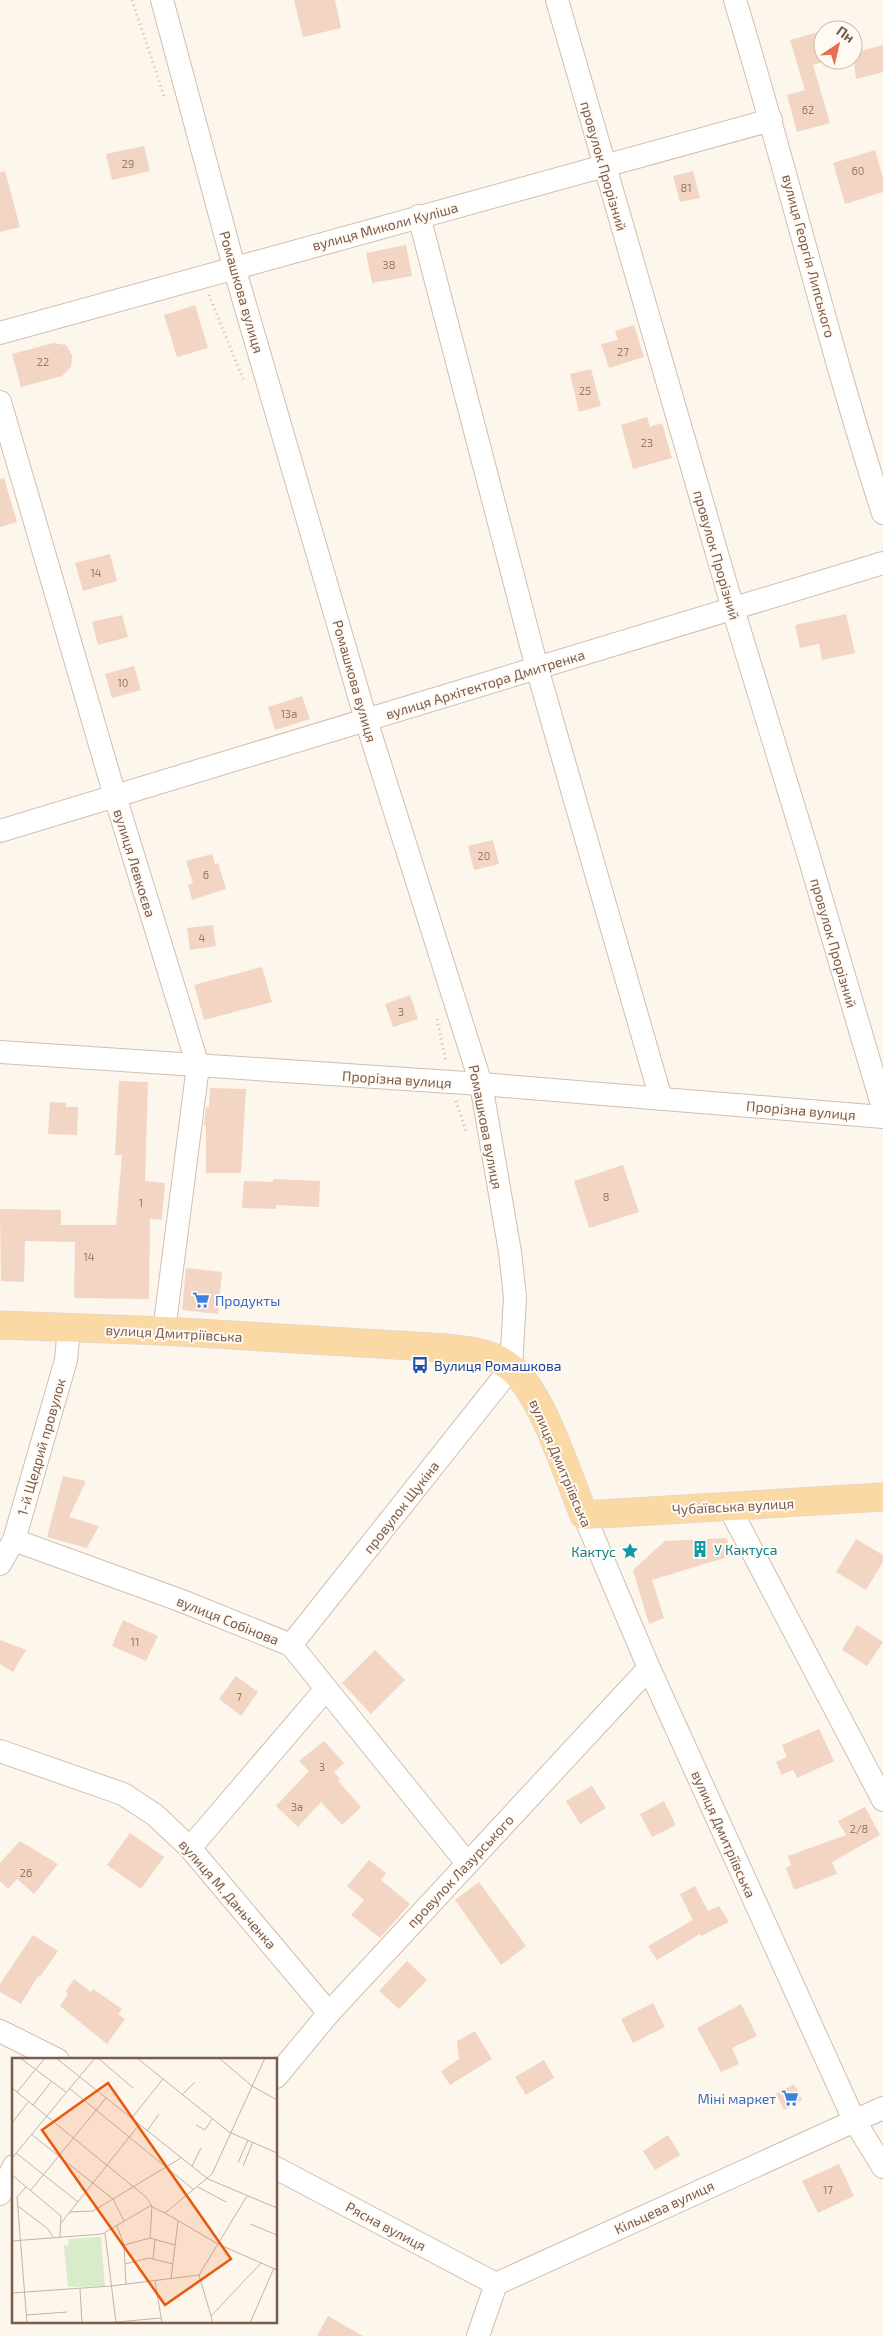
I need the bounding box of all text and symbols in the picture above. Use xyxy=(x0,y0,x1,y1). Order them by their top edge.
north arrow xyxy=(813,20,863,70)
text: Пн xyxy=(833,22,858,46)
street label: провулок Прорізний xyxy=(577,99,631,233)
house number: 62 xyxy=(802,103,814,116)
house number: 29 xyxy=(122,157,134,170)
house number: 60 xyxy=(852,164,864,177)
street label: вулиця Георгія Липського xyxy=(779,172,839,340)
house number: 81 xyxy=(680,181,692,194)
street label: вулиця Миколи Куліша xyxy=(310,198,460,254)
street label: Ромашкова вулиця xyxy=(216,229,268,355)
house number: 38 xyxy=(383,258,395,271)
house number: 27 xyxy=(617,345,629,358)
house number: 22 xyxy=(37,355,49,368)
house number: 25 xyxy=(579,384,591,397)
house number: 23 xyxy=(641,436,653,449)
street label: провулок Прорізний xyxy=(690,488,744,622)
house number: 14 xyxy=(90,566,102,579)
street label: Ромашкова вулиця xyxy=(329,618,381,744)
street label: вулиця Архітектора Дмитренка xyxy=(383,646,587,722)
house number: 10 xyxy=(117,676,129,689)
house number: 13а xyxy=(281,707,297,720)
street label: вулиця Левкоєва xyxy=(110,807,160,919)
house number: 20 xyxy=(478,849,490,862)
house number: 6 xyxy=(203,868,209,881)
street label: провулок Прорізний xyxy=(807,876,861,1010)
house number: 4 xyxy=(199,931,206,944)
house number: 3 xyxy=(398,1005,404,1018)
street label: Ромашкова вулиця xyxy=(466,1063,506,1191)
street label: Прорізна вулиця xyxy=(342,1067,452,1091)
street label: Прорізна вулиця xyxy=(746,1097,856,1123)
house number: 8 xyxy=(603,1190,609,1203)
house number: 1 xyxy=(139,1196,143,1209)
house number: 14 xyxy=(83,1250,95,1263)
supermarket icon: Продукты xyxy=(191,1290,211,1310)
place label: Продукты xyxy=(215,1292,280,1309)
street label: вулиця Дмитріївська xyxy=(105,1321,243,1345)
bus stop icon: Вулиця Ромашкова xyxy=(410,1355,430,1375)
place label: Вулиця Ромашкова xyxy=(434,1357,561,1374)
street label: 1-й Щедрий провулок xyxy=(13,1376,69,1518)
street label: вулиця Дмитріївська xyxy=(526,1396,596,1530)
street label: провулок Щукіна xyxy=(360,1457,442,1557)
street label: Чубаївська вулиця xyxy=(671,1494,795,1518)
building icon: У Кактуса xyxy=(690,1539,710,1559)
place icon: Кактус xyxy=(620,1541,640,1561)
place label: У Кактуса xyxy=(714,1541,777,1558)
place label: Кактус xyxy=(571,1543,616,1560)
street label: вулиця Собінова xyxy=(174,1592,282,1648)
house number: 11 xyxy=(131,1635,139,1648)
house number: 7 xyxy=(236,1690,242,1703)
house number: 3 xyxy=(319,1760,325,1773)
street label: вулиця Дмитріївська xyxy=(688,1768,760,1900)
house number: 3а xyxy=(291,1800,303,1813)
street label: провулок Лазурського xyxy=(403,1811,517,1931)
house number: 2/8 xyxy=(850,1822,868,1835)
street label: вулиця М. Даньченка xyxy=(176,1836,280,1952)
house number: 26 xyxy=(20,1866,32,1879)
inset map xyxy=(12,2058,278,2324)
supermarket icon: Міні маркет xyxy=(780,2088,800,2108)
place label: Міні маркет xyxy=(697,2090,776,2107)
street label: Кільцева вулиця xyxy=(611,2176,717,2238)
house number: 17 xyxy=(823,2183,833,2196)
street label: Рясна вулиця xyxy=(343,2198,429,2254)

